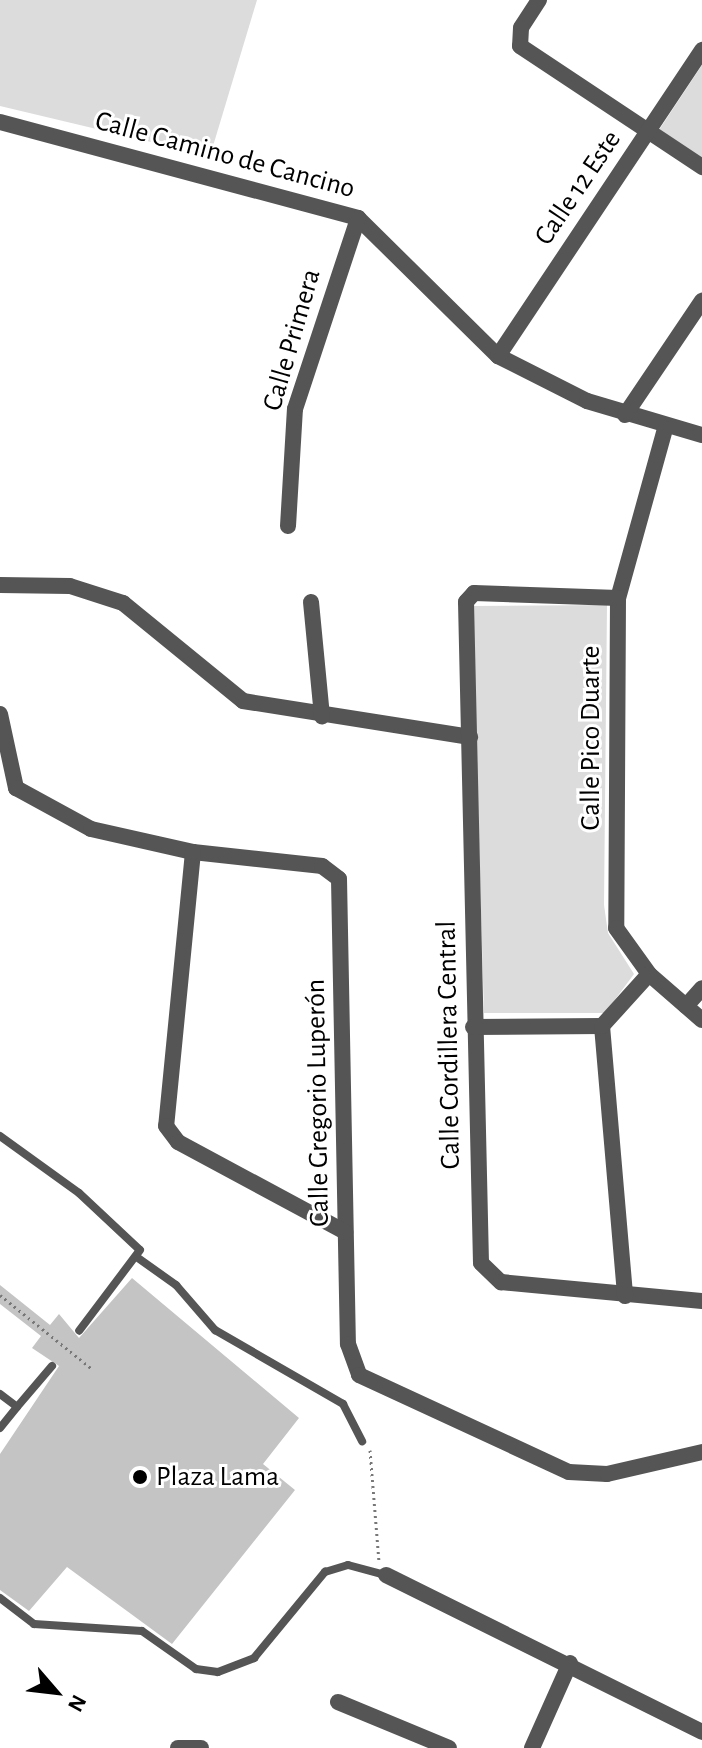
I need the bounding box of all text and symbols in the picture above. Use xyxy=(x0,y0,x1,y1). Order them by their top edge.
street label: Calle Camino de Cancino xyxy=(91,104,359,206)
street label: Calle 12 Este xyxy=(527,124,629,252)
street label: Calle Primera xyxy=(256,265,328,415)
street label: Calle Pico Duarte xyxy=(574,646,608,830)
street label: Calle Cordillera Central xyxy=(430,920,468,1170)
street label: Calle Gregorio Luperón xyxy=(299,979,337,1227)
place label: Plaza Lama xyxy=(156,1460,279,1494)
marker: Plaza Lama xyxy=(131,1468,149,1486)
north arrow xyxy=(16,1652,96,1732)
text: N xyxy=(64,1691,90,1715)

